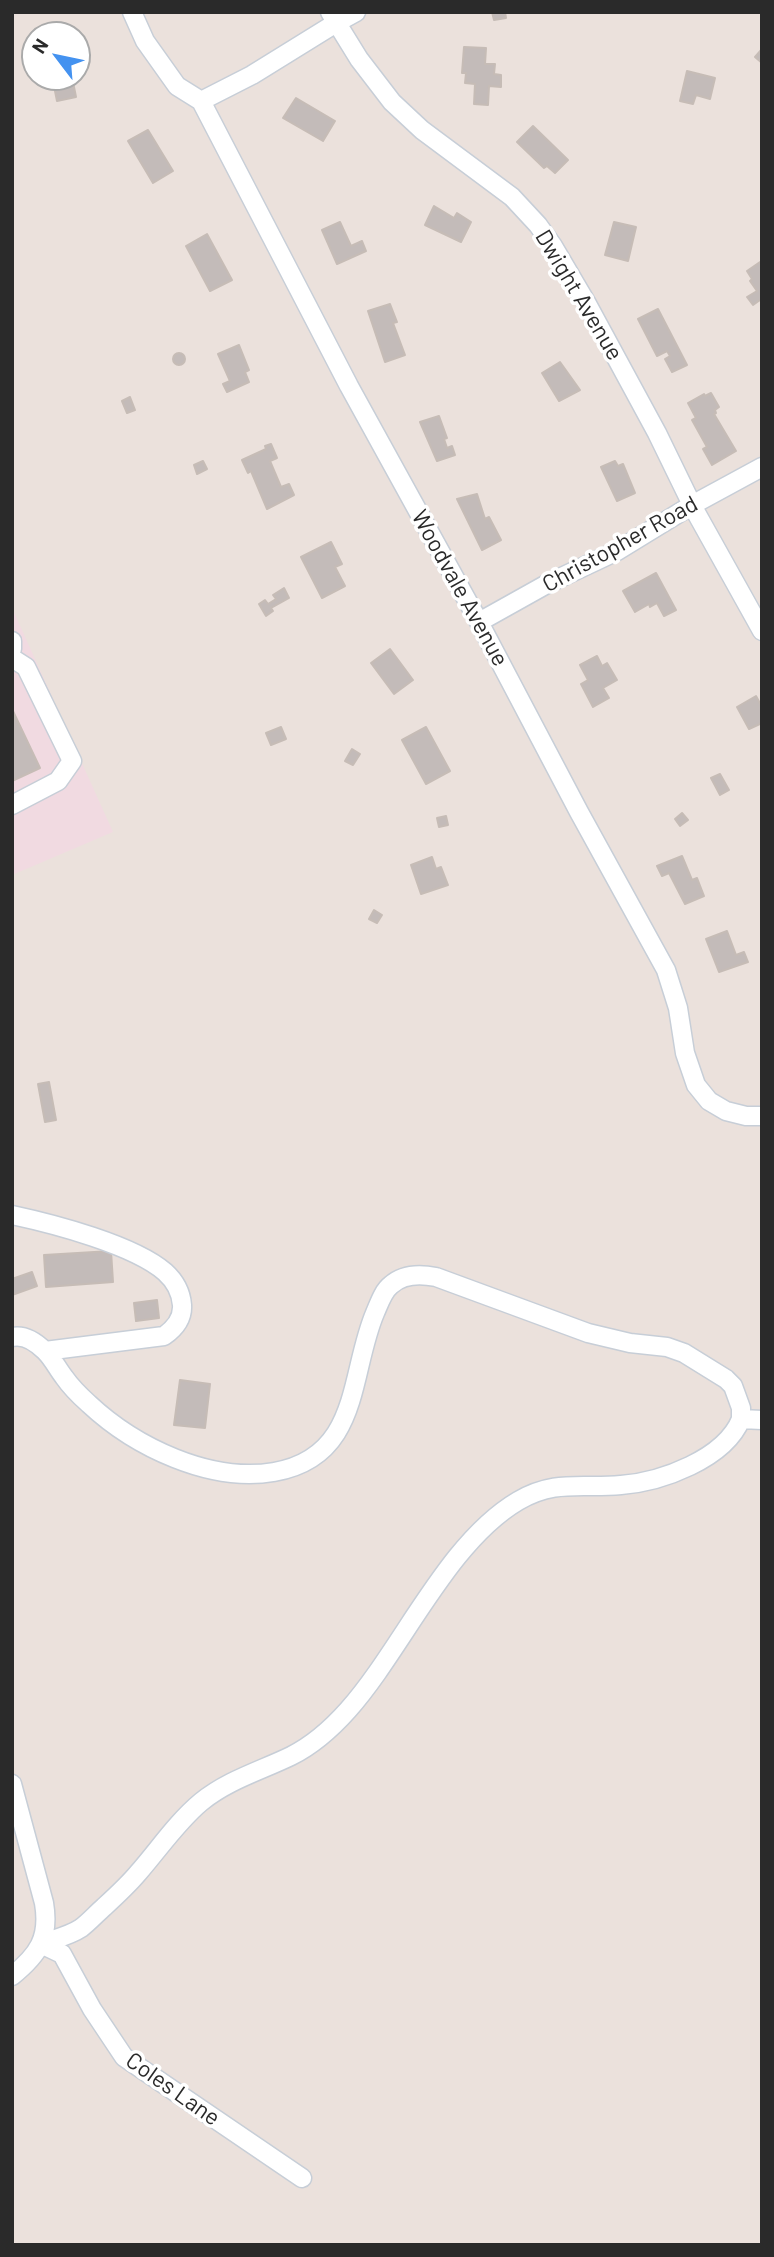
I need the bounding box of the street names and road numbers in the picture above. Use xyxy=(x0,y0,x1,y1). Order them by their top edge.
street label: Dwight Avenue xyxy=(529,225,629,365)
street label: Christopher Road xyxy=(538,490,702,598)
street label: Woodvale Avenue xyxy=(406,505,514,671)
street label: Coles Lane xyxy=(121,2046,225,2132)

